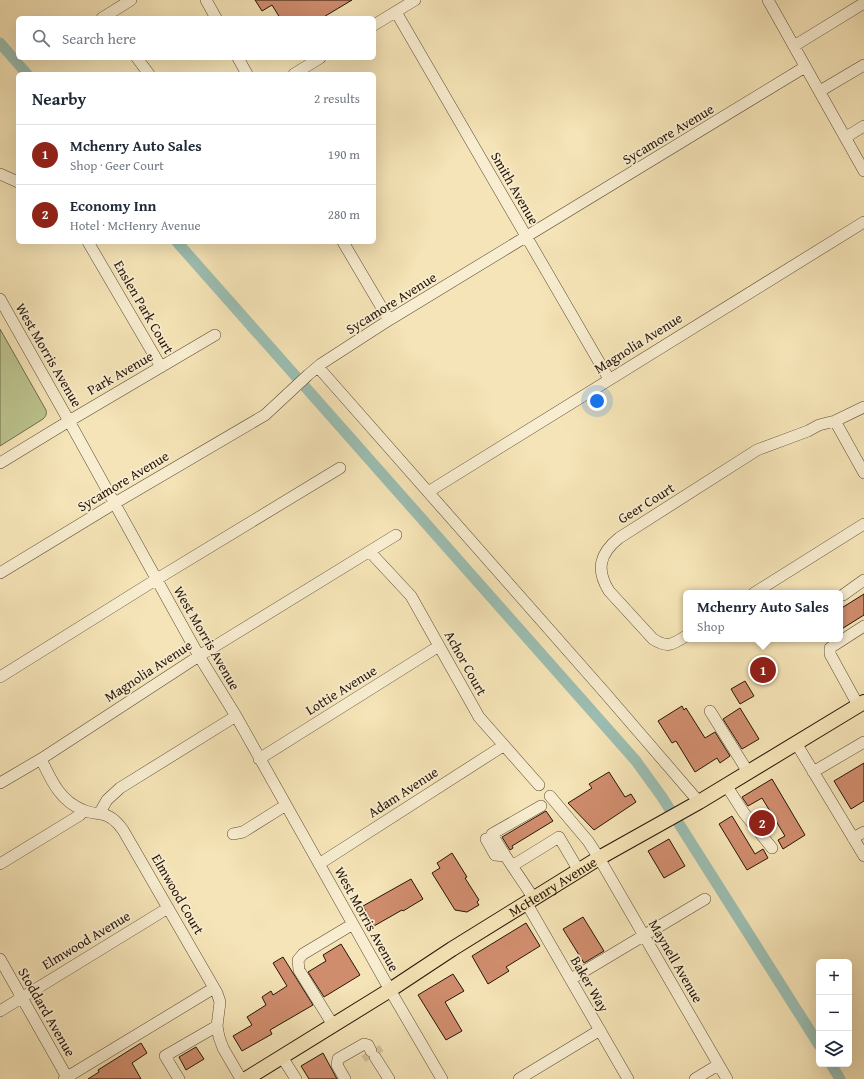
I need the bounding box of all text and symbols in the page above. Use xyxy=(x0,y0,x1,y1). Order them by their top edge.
search box xyxy=(16,16,376,60)
icon: search xyxy=(30,27,52,49)
text: Search here xyxy=(62,28,136,49)
text: Nearby xyxy=(32,86,86,111)
text: 2 results xyxy=(314,89,360,108)
street label: Sycamore Avenue xyxy=(619,99,718,169)
text: Mchenry Auto Sales xyxy=(70,135,202,156)
text: 1 xyxy=(42,145,48,164)
text: 190 m xyxy=(328,145,360,164)
street label: Smith Avenue xyxy=(486,148,544,228)
text: Shop · Geer Court xyxy=(70,156,164,175)
text: Economy Inn xyxy=(70,195,156,216)
text: 2 xyxy=(42,205,48,224)
text: 280 m xyxy=(328,205,360,224)
text: Hotel · McHenry Avenue xyxy=(70,216,201,235)
street label: Enslen Park Court xyxy=(109,256,179,358)
street label: Sycamore Avenue xyxy=(342,267,441,339)
street label: West Morris Avenue xyxy=(11,299,87,411)
street label: Magnolia Avenue xyxy=(590,308,686,378)
street label: Park Avenue xyxy=(83,346,157,400)
your location xyxy=(587,391,607,411)
street label: Sycamore Avenue xyxy=(74,446,173,516)
street label: Geer Court xyxy=(614,478,678,528)
street label: West Morris Avenue xyxy=(169,582,245,694)
popup xyxy=(683,590,843,642)
text: Mchenry Auto Sales xyxy=(697,596,829,617)
text: Shop xyxy=(697,617,724,636)
street label: Achor Court xyxy=(440,627,492,699)
street label: Magnolia Avenue xyxy=(100,635,196,707)
pin: 1 xyxy=(750,655,776,685)
street label: Lottie Avenue xyxy=(302,660,381,720)
street label: Adam Avenue xyxy=(364,762,442,822)
pin: 2 xyxy=(749,808,775,838)
street label: Elmwood Court xyxy=(147,850,209,938)
street label: McHenry Avenue xyxy=(505,852,601,922)
street label: West Morris Avenue xyxy=(330,863,404,975)
street label: Elmwood Avenue xyxy=(38,905,134,974)
street label: Maynell Avenue xyxy=(644,916,708,1007)
street label: Baker Way xyxy=(566,952,614,1016)
map controls xyxy=(816,959,852,1067)
button: + xyxy=(816,959,852,995)
street label: Stoddard Avenue xyxy=(13,964,81,1061)
button: − xyxy=(816,995,852,1031)
button: layers xyxy=(816,1031,852,1067)

